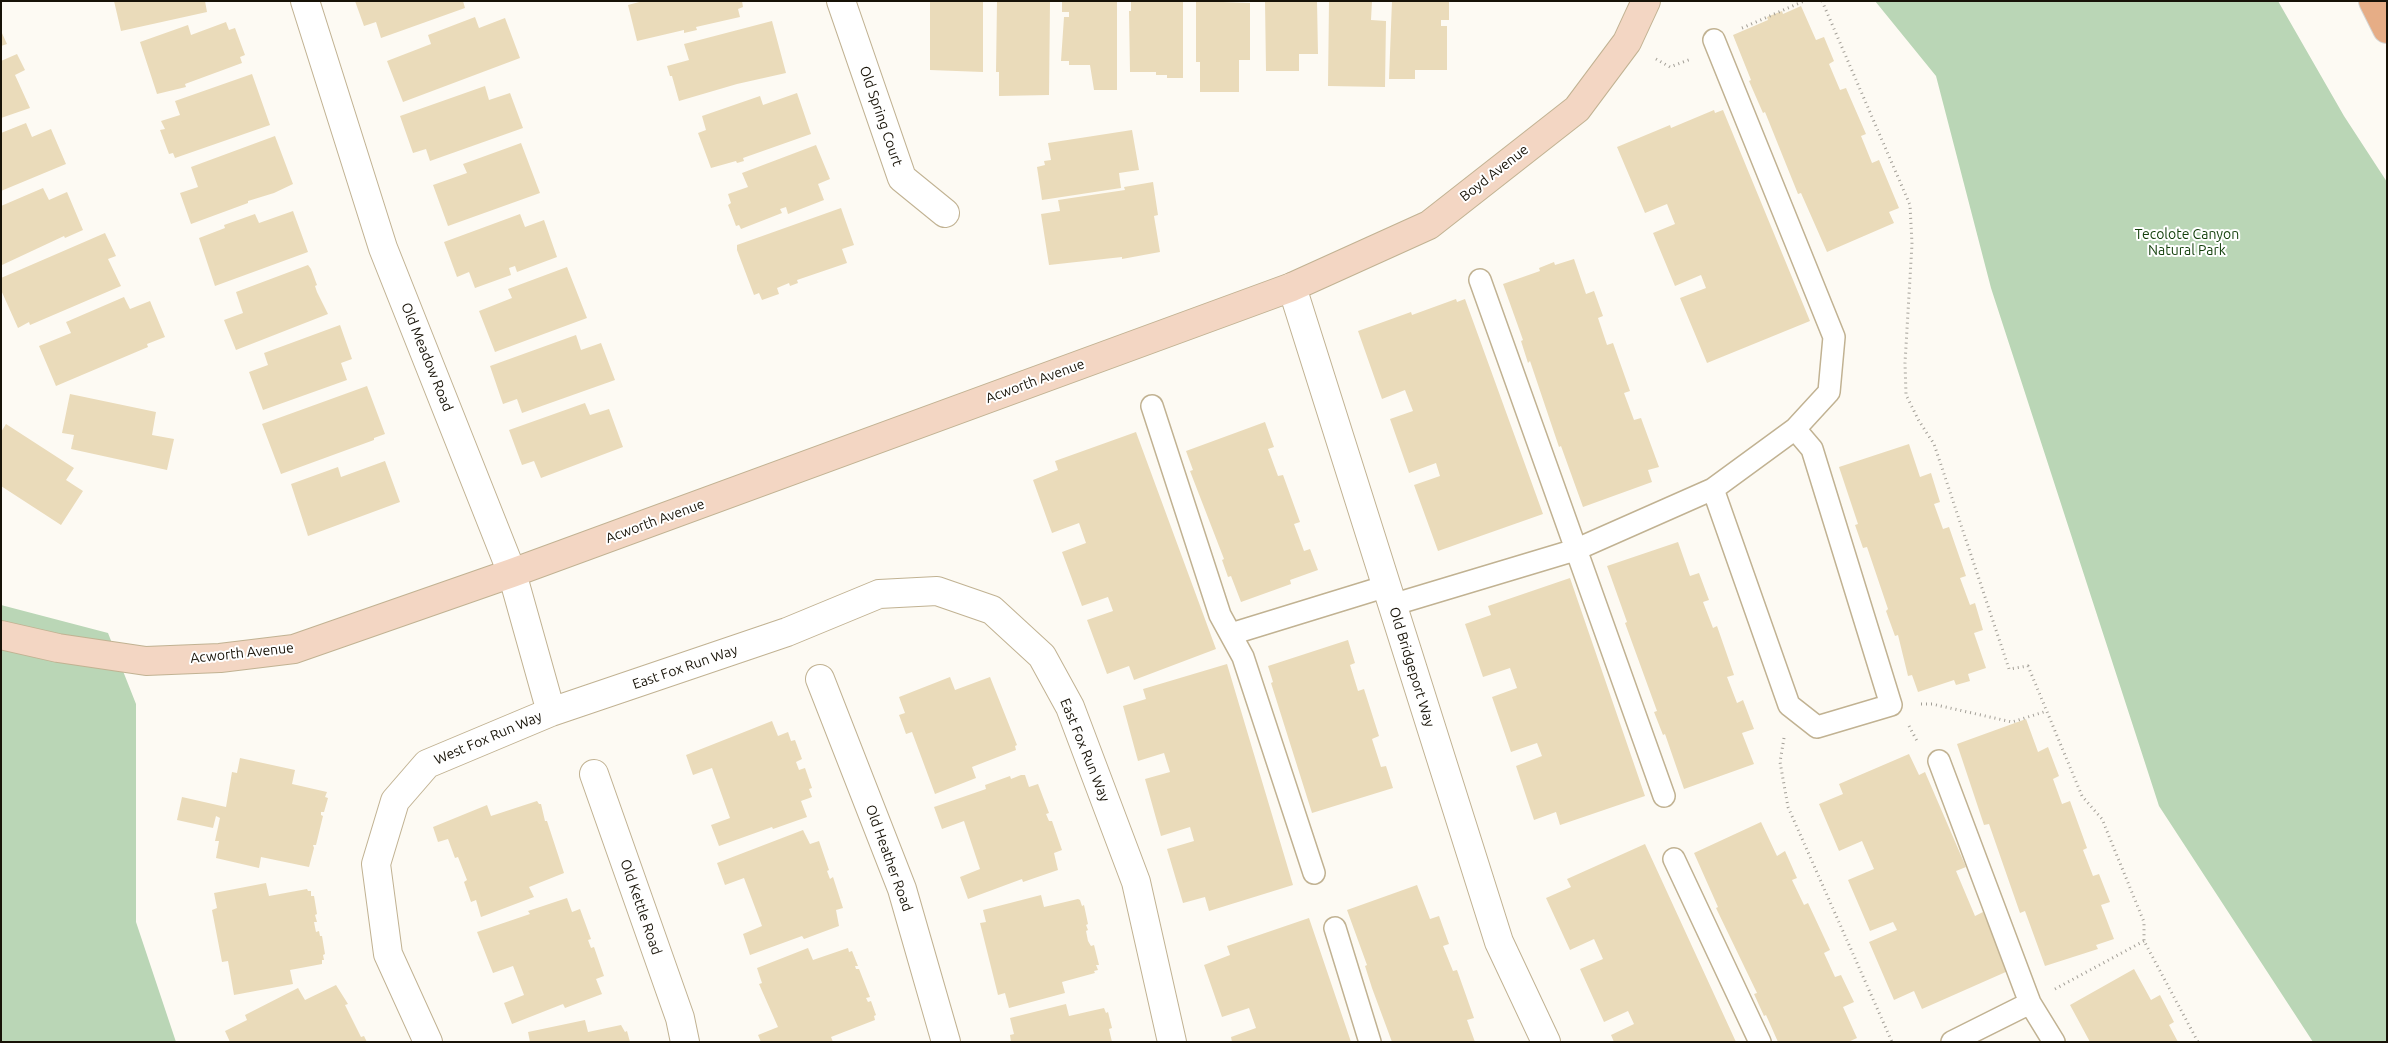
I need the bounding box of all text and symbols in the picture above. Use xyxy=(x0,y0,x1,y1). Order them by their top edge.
street label: Old Spring Court xyxy=(856,64,906,168)
street label: Boyd Avenue xyxy=(1456,141,1532,205)
park label: Tecolote Canyon Natural Park xyxy=(2135,226,2239,258)
street label: Old Meadow Road xyxy=(398,300,456,414)
street label: Acworth Avenue xyxy=(983,355,1087,407)
street label: Acworth Avenue xyxy=(603,495,707,547)
street label: Old Bridgeport Way xyxy=(1386,605,1438,729)
street label: Acworth Avenue xyxy=(189,639,295,667)
street label: East Fox Run Way xyxy=(630,641,740,693)
street label: East Fox Run Way xyxy=(1057,696,1113,804)
street label: West Fox Run Way xyxy=(432,708,544,768)
street label: Old Heather Road xyxy=(862,802,916,914)
street label: Old Kettle Road xyxy=(617,857,665,957)

